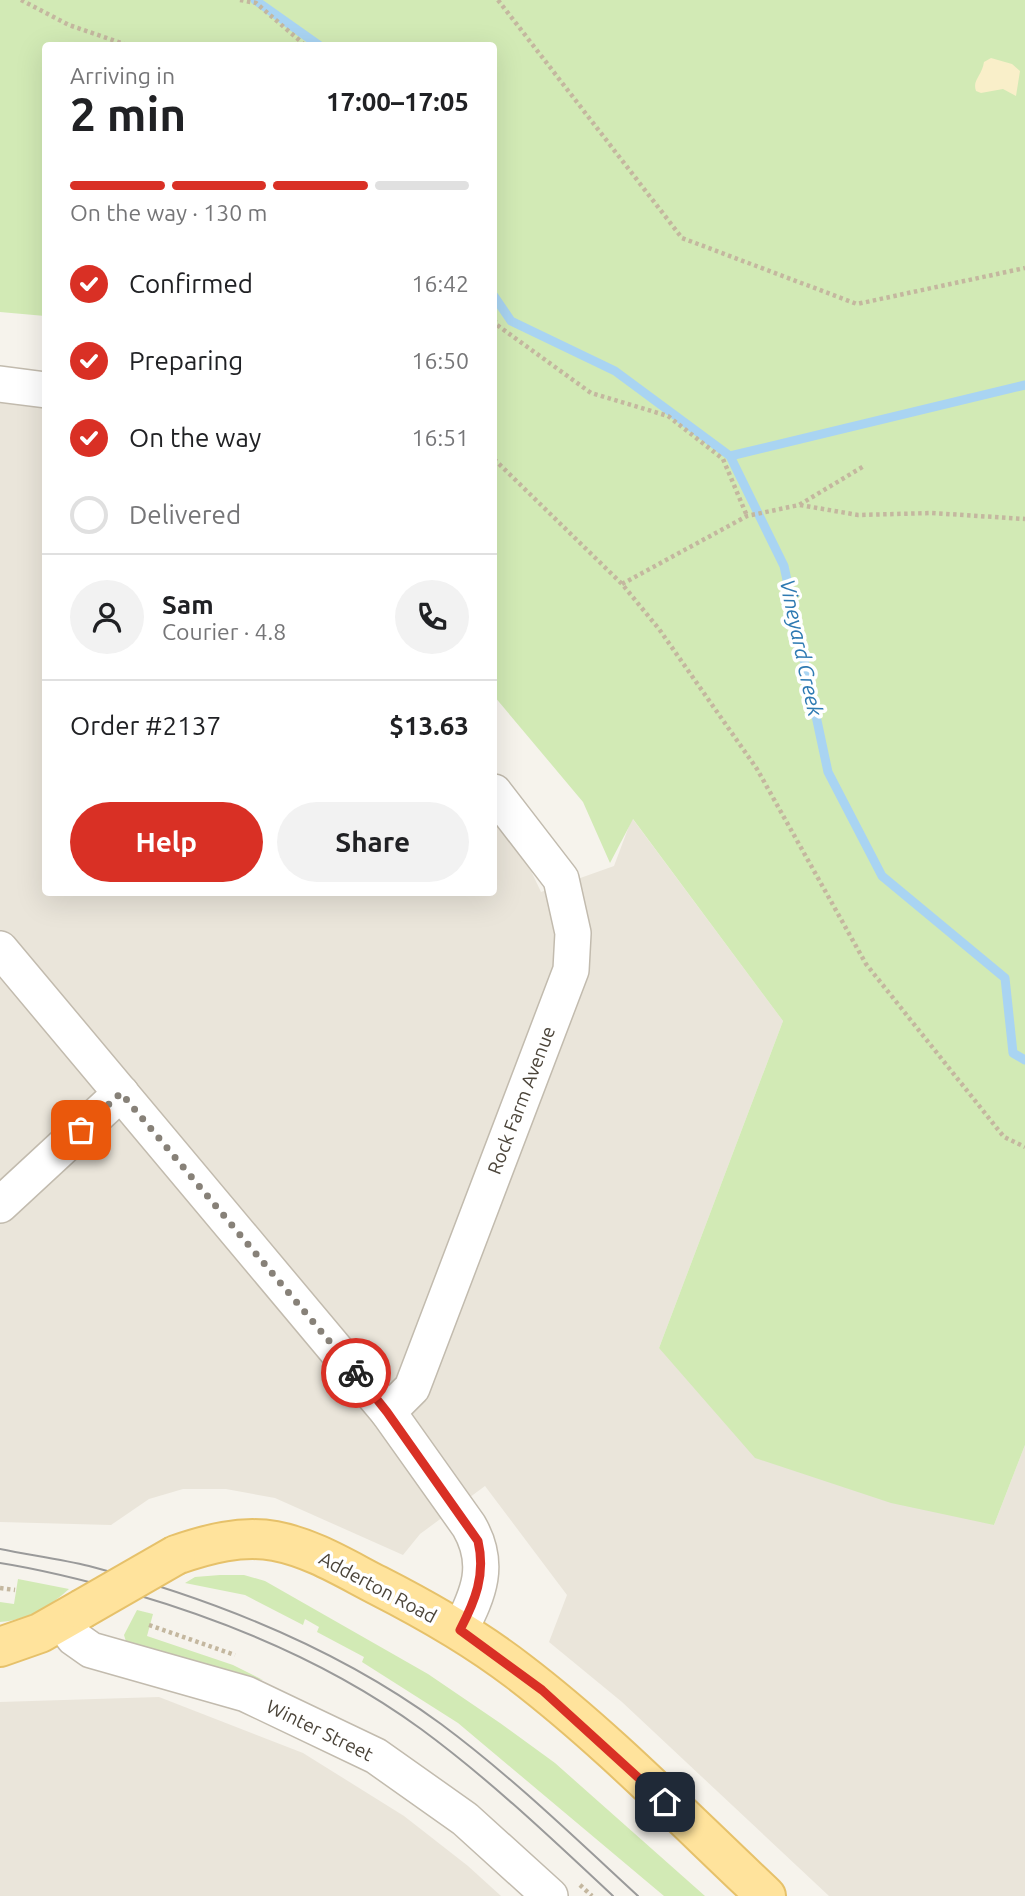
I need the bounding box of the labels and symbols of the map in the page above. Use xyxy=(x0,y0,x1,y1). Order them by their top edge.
water label: Vineyard Creek xyxy=(776,577,828,719)
street label: Rock Farm Avenue xyxy=(483,1023,559,1177)
pin xyxy=(51,1100,111,1160)
courier xyxy=(321,1338,391,1408)
street label: Adderton Road xyxy=(316,1547,440,1627)
street label: Winter Street xyxy=(263,1695,377,1766)
pin xyxy=(635,1772,695,1832)

